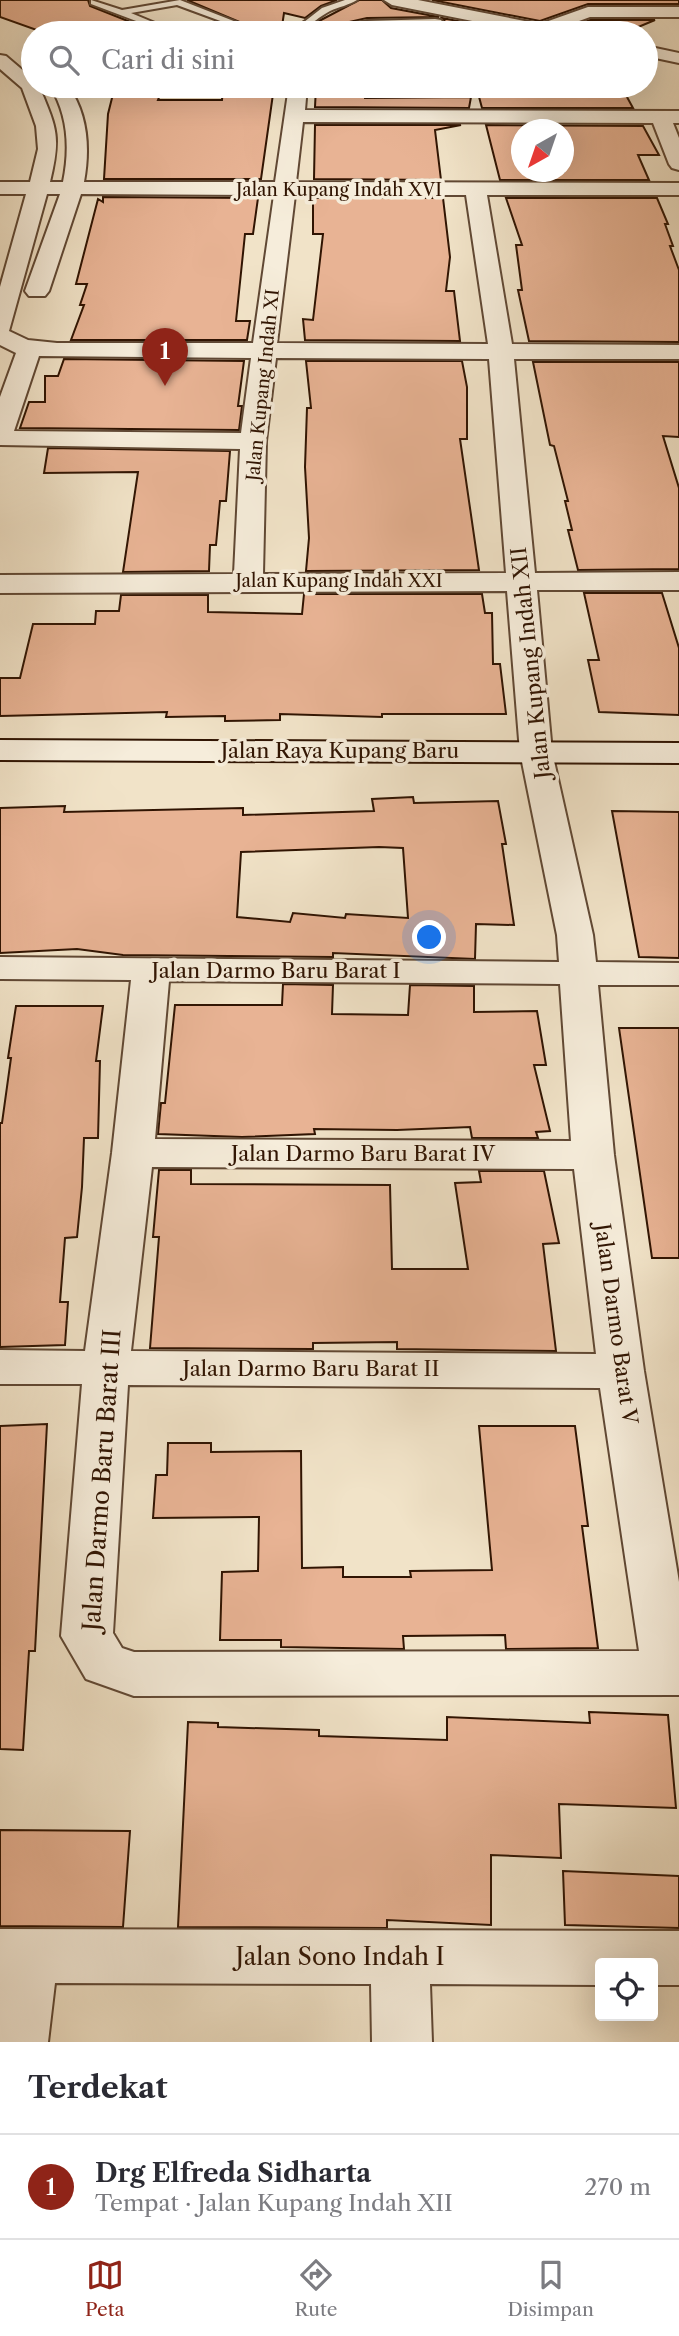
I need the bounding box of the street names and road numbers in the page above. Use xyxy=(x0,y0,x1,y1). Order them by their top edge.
street label: Jalan Kupang Indah XVI xyxy=(233,179,442,201)
street label: Jalan Kupang Indah XI xyxy=(242,288,284,485)
street label: Jalan Kupang Indah XII xyxy=(506,546,555,783)
street label: Jalan Kupang Indah XXI xyxy=(232,570,443,592)
street label: Jalan Raya Kupang Baru xyxy=(218,738,459,763)
street label: Jalan Darmo Baru Barat I xyxy=(149,958,400,983)
street label: Jalan Darmo Baru Barat IV xyxy=(228,1141,496,1166)
street label: Jalan Darmo Barat V xyxy=(590,1219,643,1427)
street label: Jalan Darmo Baru Barat III xyxy=(76,1328,127,1636)
street label: Jalan Darmo Baru Barat II xyxy=(180,1356,439,1381)
street label: Jalan Sono Indah I xyxy=(231,1942,445,1971)

